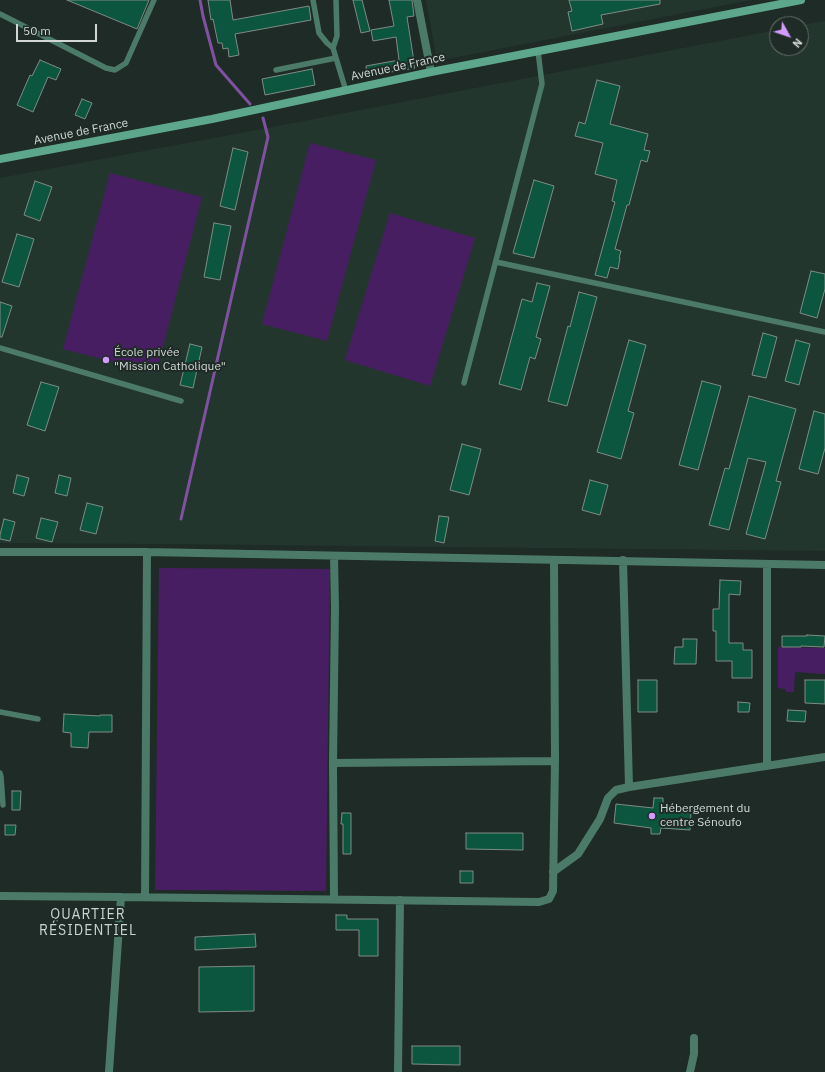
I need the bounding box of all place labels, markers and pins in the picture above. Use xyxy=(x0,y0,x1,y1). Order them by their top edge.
place label: École privée "Mission Catholique" xyxy=(114,346,226,374)
marker: École privée "Mission Catholique" xyxy=(101,355,111,365)
place label: Hébergement du centre Sénoufo xyxy=(660,802,750,830)
marker: Hébergement du centre Sénoufo xyxy=(647,811,657,821)

